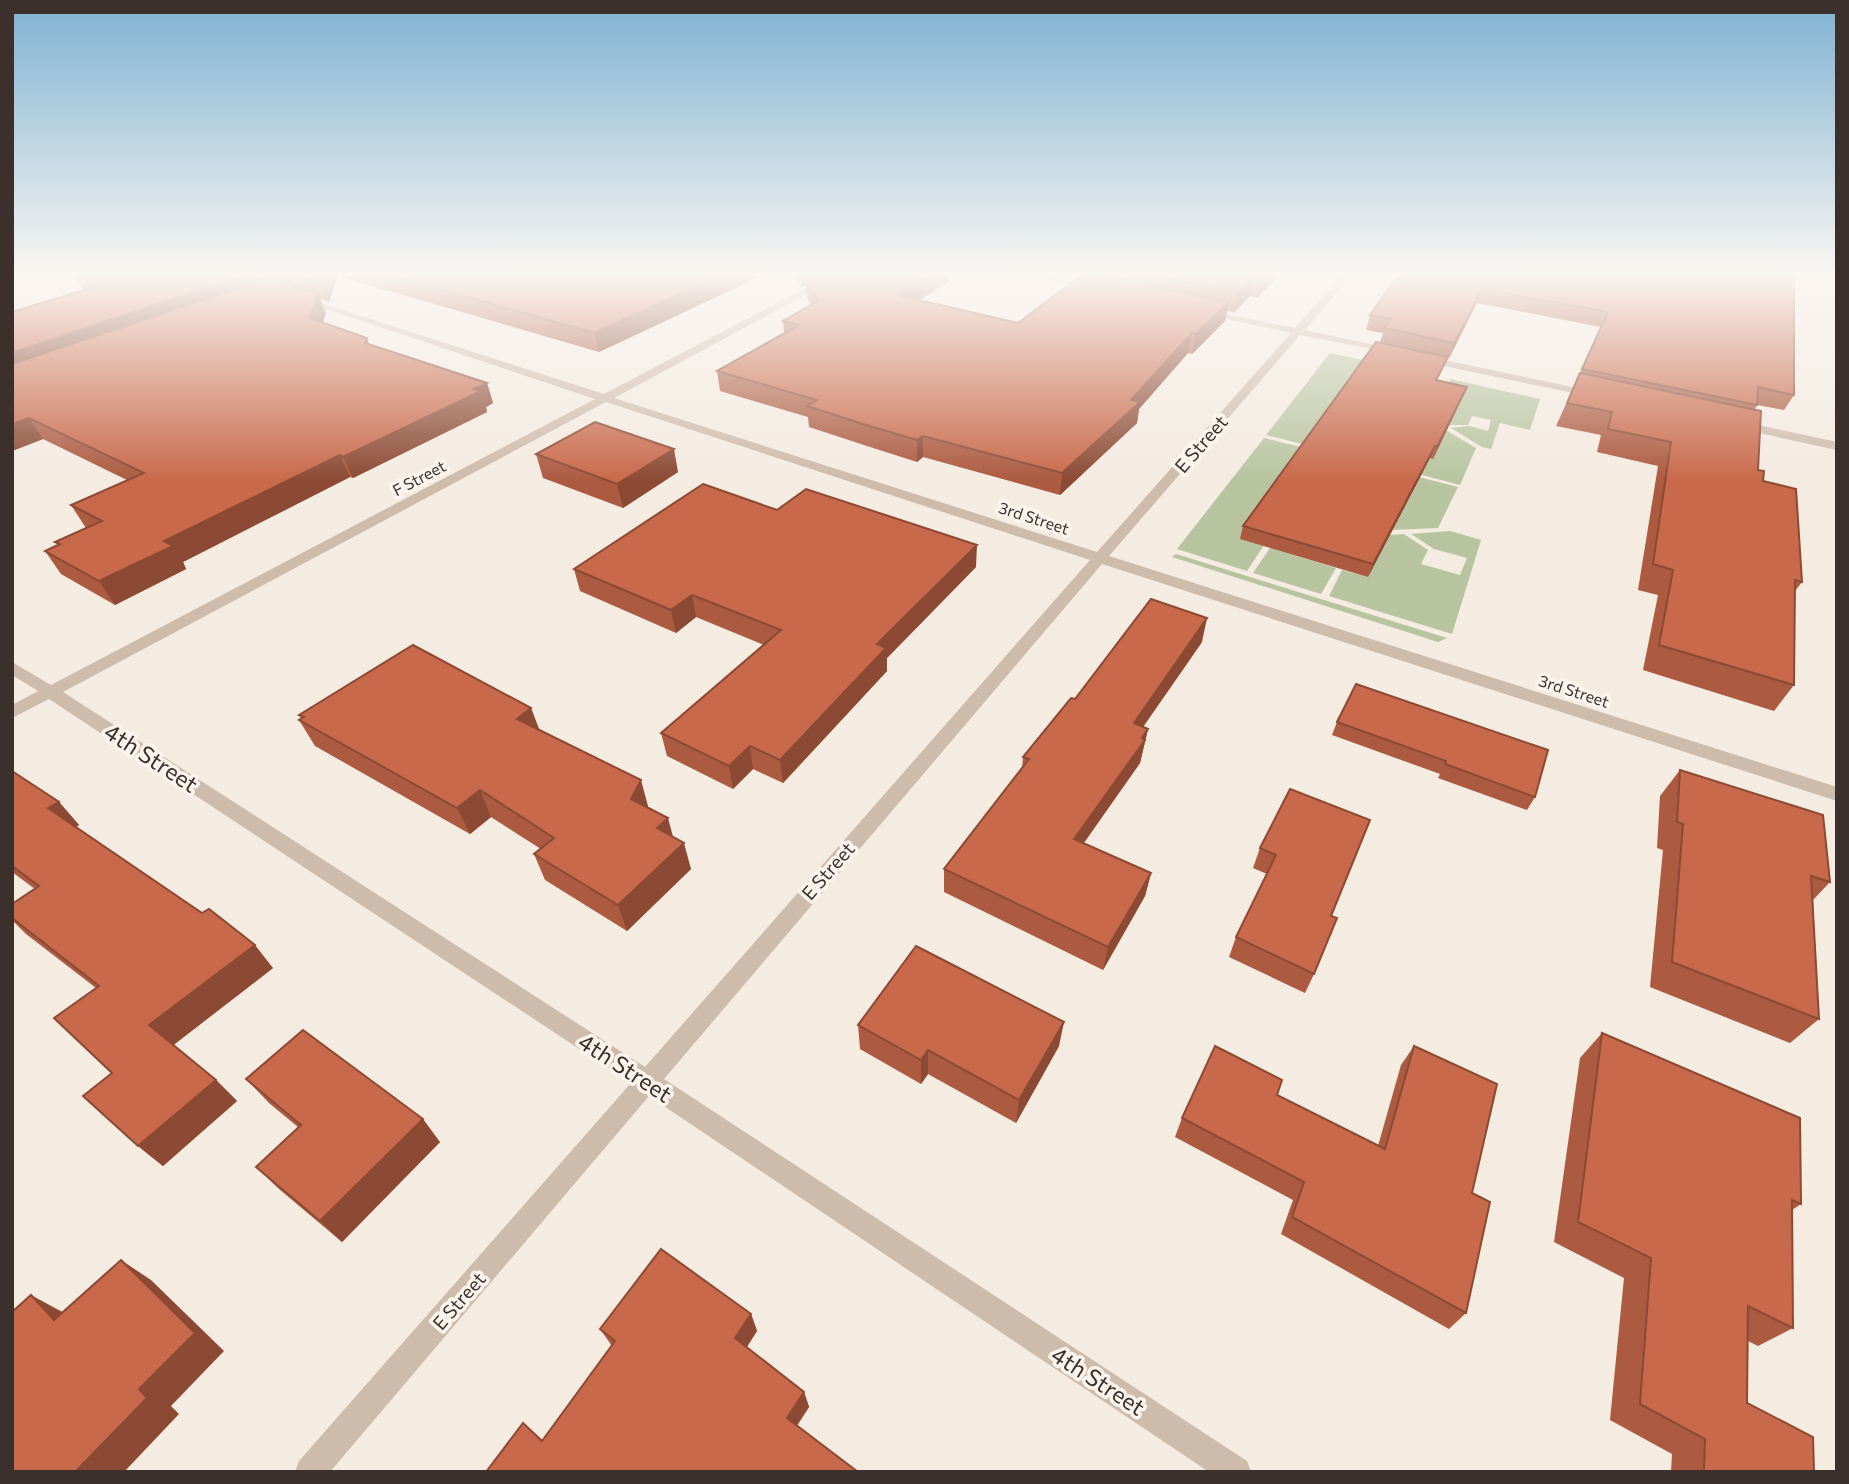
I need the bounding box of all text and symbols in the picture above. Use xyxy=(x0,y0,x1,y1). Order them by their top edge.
street label: E Street xyxy=(1169,410,1232,477)
street label: F Street xyxy=(389,455,449,499)
street label: 3rd Street xyxy=(997,497,1072,538)
street label: 3rd Street xyxy=(1537,670,1612,711)
street label: 4th Street xyxy=(100,717,204,798)
street label: E Street xyxy=(796,837,859,904)
street label: 4th Street xyxy=(574,1027,678,1108)
street label: E Street xyxy=(427,1267,490,1334)
street label: 4th Street xyxy=(1047,1340,1151,1421)

